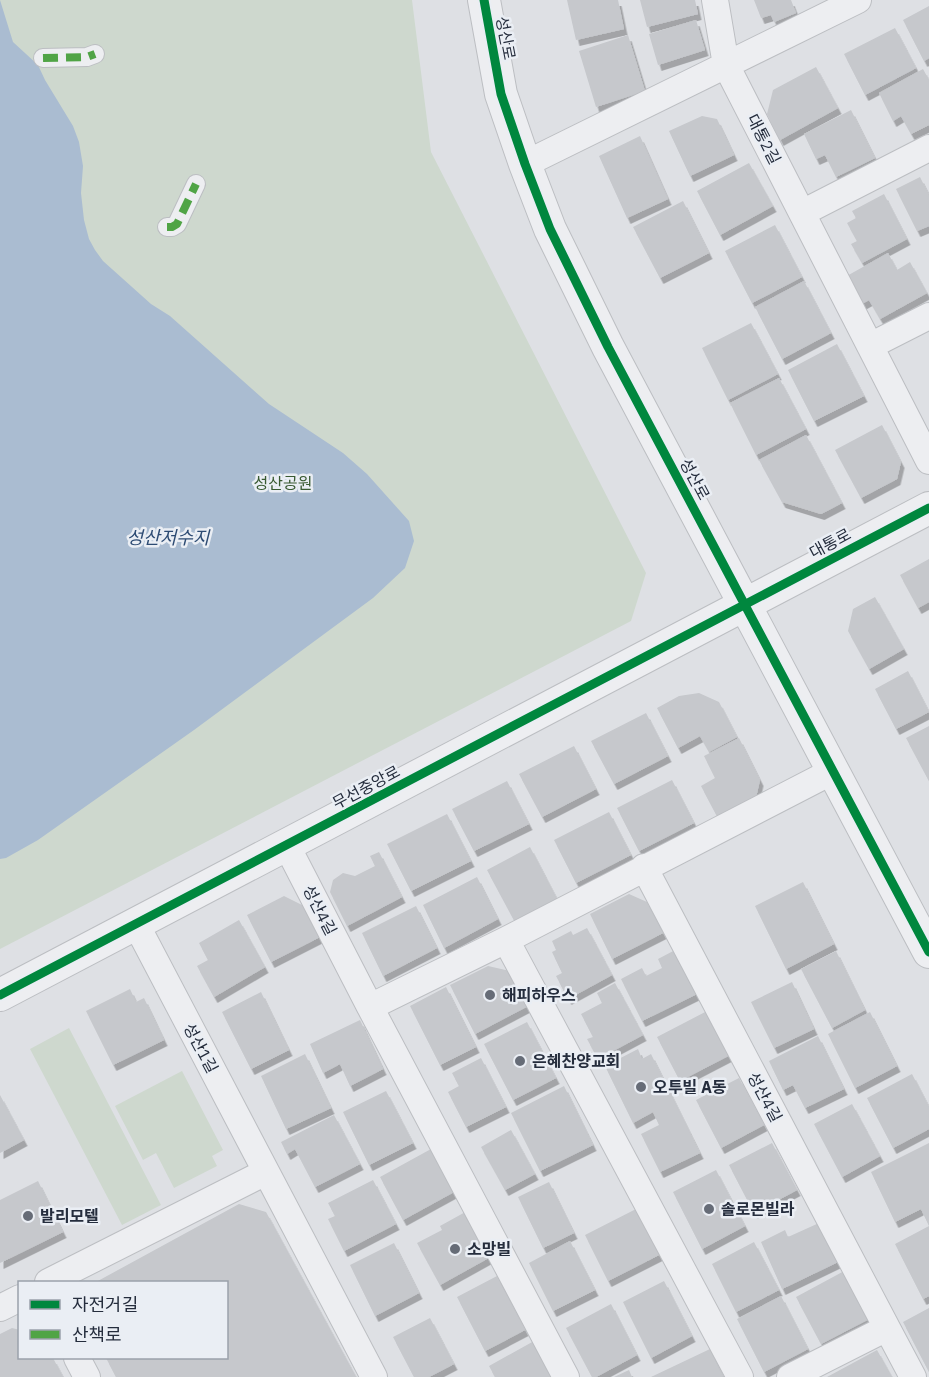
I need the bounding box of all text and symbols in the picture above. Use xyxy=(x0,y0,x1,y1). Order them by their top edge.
street label: 성산로 xyxy=(492,14,520,62)
street label: 대통2길 xyxy=(743,111,785,167)
street label: 성산로 xyxy=(676,455,714,503)
park label: 성산공원 xyxy=(254,473,312,493)
street label: 대통로 xyxy=(806,524,854,562)
water label: 성산저수지 xyxy=(127,526,211,549)
street label: 무선중앙로 xyxy=(329,761,403,813)
street label: 성산4길 xyxy=(299,882,341,938)
place label: 해피하우스 xyxy=(502,985,576,1005)
marker: 해피하우스 xyxy=(483,988,497,1002)
street label: 성산1길 xyxy=(180,1020,222,1076)
place label: 은혜찬양교회 xyxy=(532,1051,620,1071)
marker: 은혜찬양교회 xyxy=(513,1054,527,1068)
street label: 성산4길 xyxy=(744,1069,786,1125)
place label: 오투빌 A동 xyxy=(653,1077,727,1097)
marker: 오투빌 A동 xyxy=(634,1080,648,1094)
place label: 솔로몬빌라 xyxy=(721,1199,795,1219)
marker: 솔로몬빌라 xyxy=(702,1202,716,1216)
place label: 발리모텔 xyxy=(40,1206,99,1226)
marker: 발리모텔 xyxy=(21,1209,35,1223)
place label: 소망빌 xyxy=(467,1239,511,1259)
marker: 소망빌 xyxy=(448,1242,462,1256)
legend xyxy=(18,1281,228,1359)
text: 자전거길 xyxy=(72,1293,138,1316)
text: 산책로 xyxy=(72,1323,122,1346)

